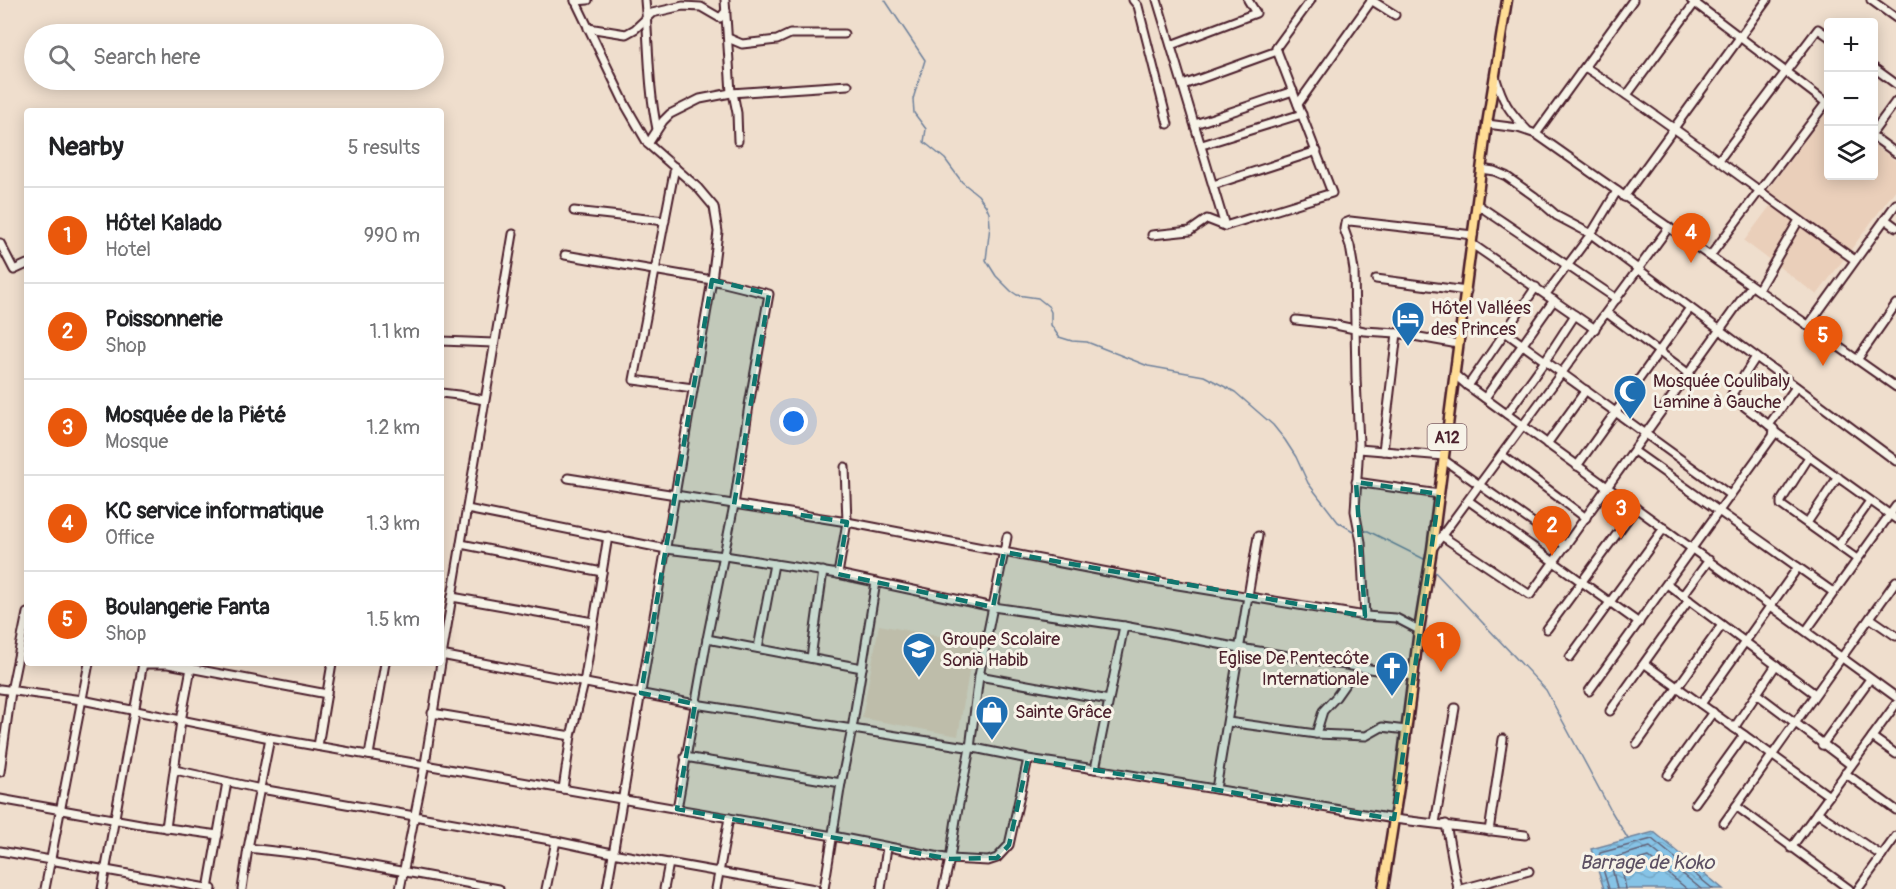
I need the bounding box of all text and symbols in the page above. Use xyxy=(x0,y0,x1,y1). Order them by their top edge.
map controls xyxy=(1824,18,1878,180)
button: + xyxy=(1824,18,1878,72)
search box xyxy=(24,24,444,90)
icon: search xyxy=(45,41,78,74)
text: Search here xyxy=(93,43,200,71)
button: − xyxy=(1824,72,1878,126)
button: layers xyxy=(1824,126,1878,180)
text: Nearby xyxy=(48,131,124,163)
text: 5 results xyxy=(348,135,420,160)
text: Hôtel Kalado xyxy=(105,209,222,237)
pin: 4 xyxy=(1672,214,1710,263)
text: 1 xyxy=(64,223,71,248)
text: 990 m xyxy=(364,223,420,248)
text: Hotel xyxy=(105,237,151,262)
place label: Hôtel Vallées des Princes xyxy=(1431,297,1531,341)
hotel icon: Hôtel Vallées des Princes xyxy=(1390,300,1426,347)
text: Poissonnerie xyxy=(105,305,223,333)
pin: 5 xyxy=(1804,316,1842,366)
text: 2 xyxy=(62,319,73,344)
text: 1.1 km xyxy=(370,319,420,344)
text: Shop xyxy=(105,333,146,358)
place label: Mosquée Coulibaly Lamine à Gauche xyxy=(1653,370,1790,414)
mosque icon: Mosquée Coulibaly Lamine à Gauche xyxy=(1612,373,1648,420)
text: Mosquée de la Piété xyxy=(105,401,286,429)
your location xyxy=(779,407,808,436)
text: 3 xyxy=(62,415,73,440)
text: 1.2 km xyxy=(366,415,420,440)
road number: A12 xyxy=(1428,424,1466,450)
text: Mosque xyxy=(105,429,168,454)
pin: 3 xyxy=(1602,490,1640,539)
text: KC service informatique xyxy=(105,497,323,525)
pin: 2 xyxy=(1532,506,1572,556)
text: 4 xyxy=(62,511,73,536)
text: 1.3 km xyxy=(366,511,420,536)
text: Office xyxy=(105,525,154,550)
text: Boulangerie Fanta xyxy=(105,593,270,621)
text: 5 xyxy=(62,607,73,632)
text: 1.5 km xyxy=(367,607,420,632)
text: Shop xyxy=(105,621,146,646)
pin: 1 xyxy=(1422,622,1460,672)
place label: Groupe Scolaire Sonia Habib xyxy=(942,628,1060,672)
school or university icon: Groupe Scolaire Sonia Habib xyxy=(901,631,937,678)
place label: Eglise De Pentecôte Internationale xyxy=(1219,647,1369,691)
church icon: Eglise De Pentecôte Internationale xyxy=(1374,650,1410,697)
shop icon: Sainte Grâce xyxy=(974,694,1010,741)
place label: Sainte Grâce xyxy=(1015,701,1112,724)
water label: Barrage de Koko xyxy=(1580,850,1716,875)

